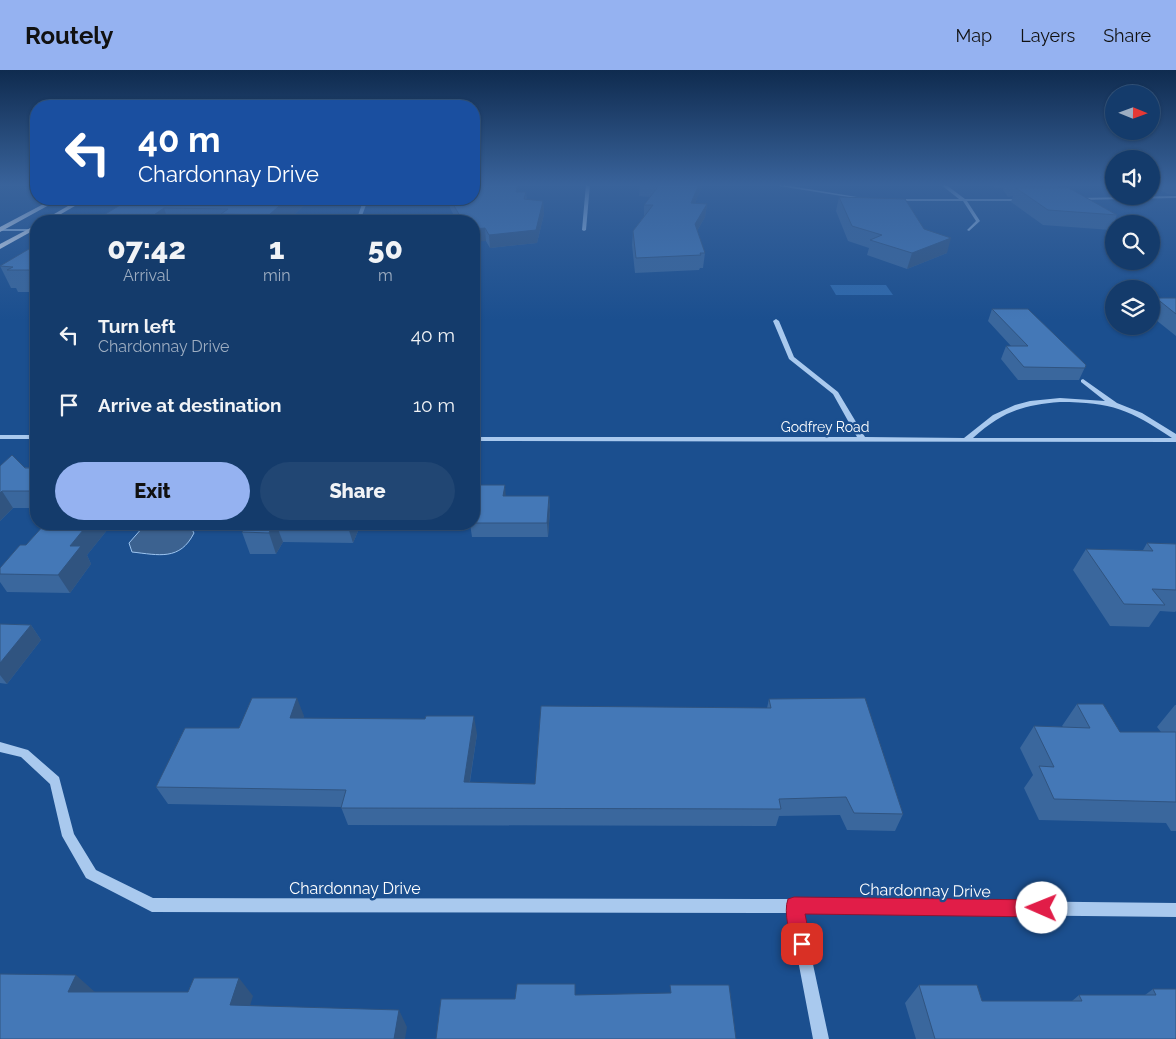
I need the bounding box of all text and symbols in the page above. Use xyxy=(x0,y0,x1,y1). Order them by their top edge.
text: Routely xyxy=(25,21,114,50)
text: Map xyxy=(956,25,992,46)
text: Layers xyxy=(1020,25,1075,46)
text: Share xyxy=(1103,25,1151,46)
north arrow xyxy=(1105,85,1160,140)
map controls xyxy=(1105,85,1160,335)
text: 40 m xyxy=(138,119,220,160)
icon: left xyxy=(55,120,120,185)
button: sound xyxy=(1105,150,1160,205)
text: Chardonnay Drive xyxy=(138,161,319,187)
button: search xyxy=(1105,215,1160,270)
text: 07:42 xyxy=(107,231,186,266)
text: 1 xyxy=(269,231,285,266)
text: 50 xyxy=(368,231,403,266)
text: Arrival xyxy=(123,266,170,285)
text: min xyxy=(263,266,291,285)
text: m xyxy=(378,266,393,285)
button: layers xyxy=(1105,280,1160,335)
text: Turn left xyxy=(98,315,175,337)
icon: left xyxy=(55,321,83,349)
text: 40 m xyxy=(411,324,455,346)
text: Chardonnay Drive xyxy=(98,337,230,356)
icon: arrive xyxy=(55,391,83,419)
text: Arrive at destination xyxy=(98,394,282,416)
text: 10 m xyxy=(413,394,455,416)
street label: Godfrey Road xyxy=(781,419,869,435)
button: Exit xyxy=(55,462,250,520)
button: Share xyxy=(260,462,455,520)
street label: Chardonnay Drive xyxy=(289,879,421,898)
street label: Chardonnay Drive xyxy=(859,880,991,901)
position arrow xyxy=(1015,881,1067,933)
pin xyxy=(781,923,823,965)
icon: arrive xyxy=(788,930,816,958)

